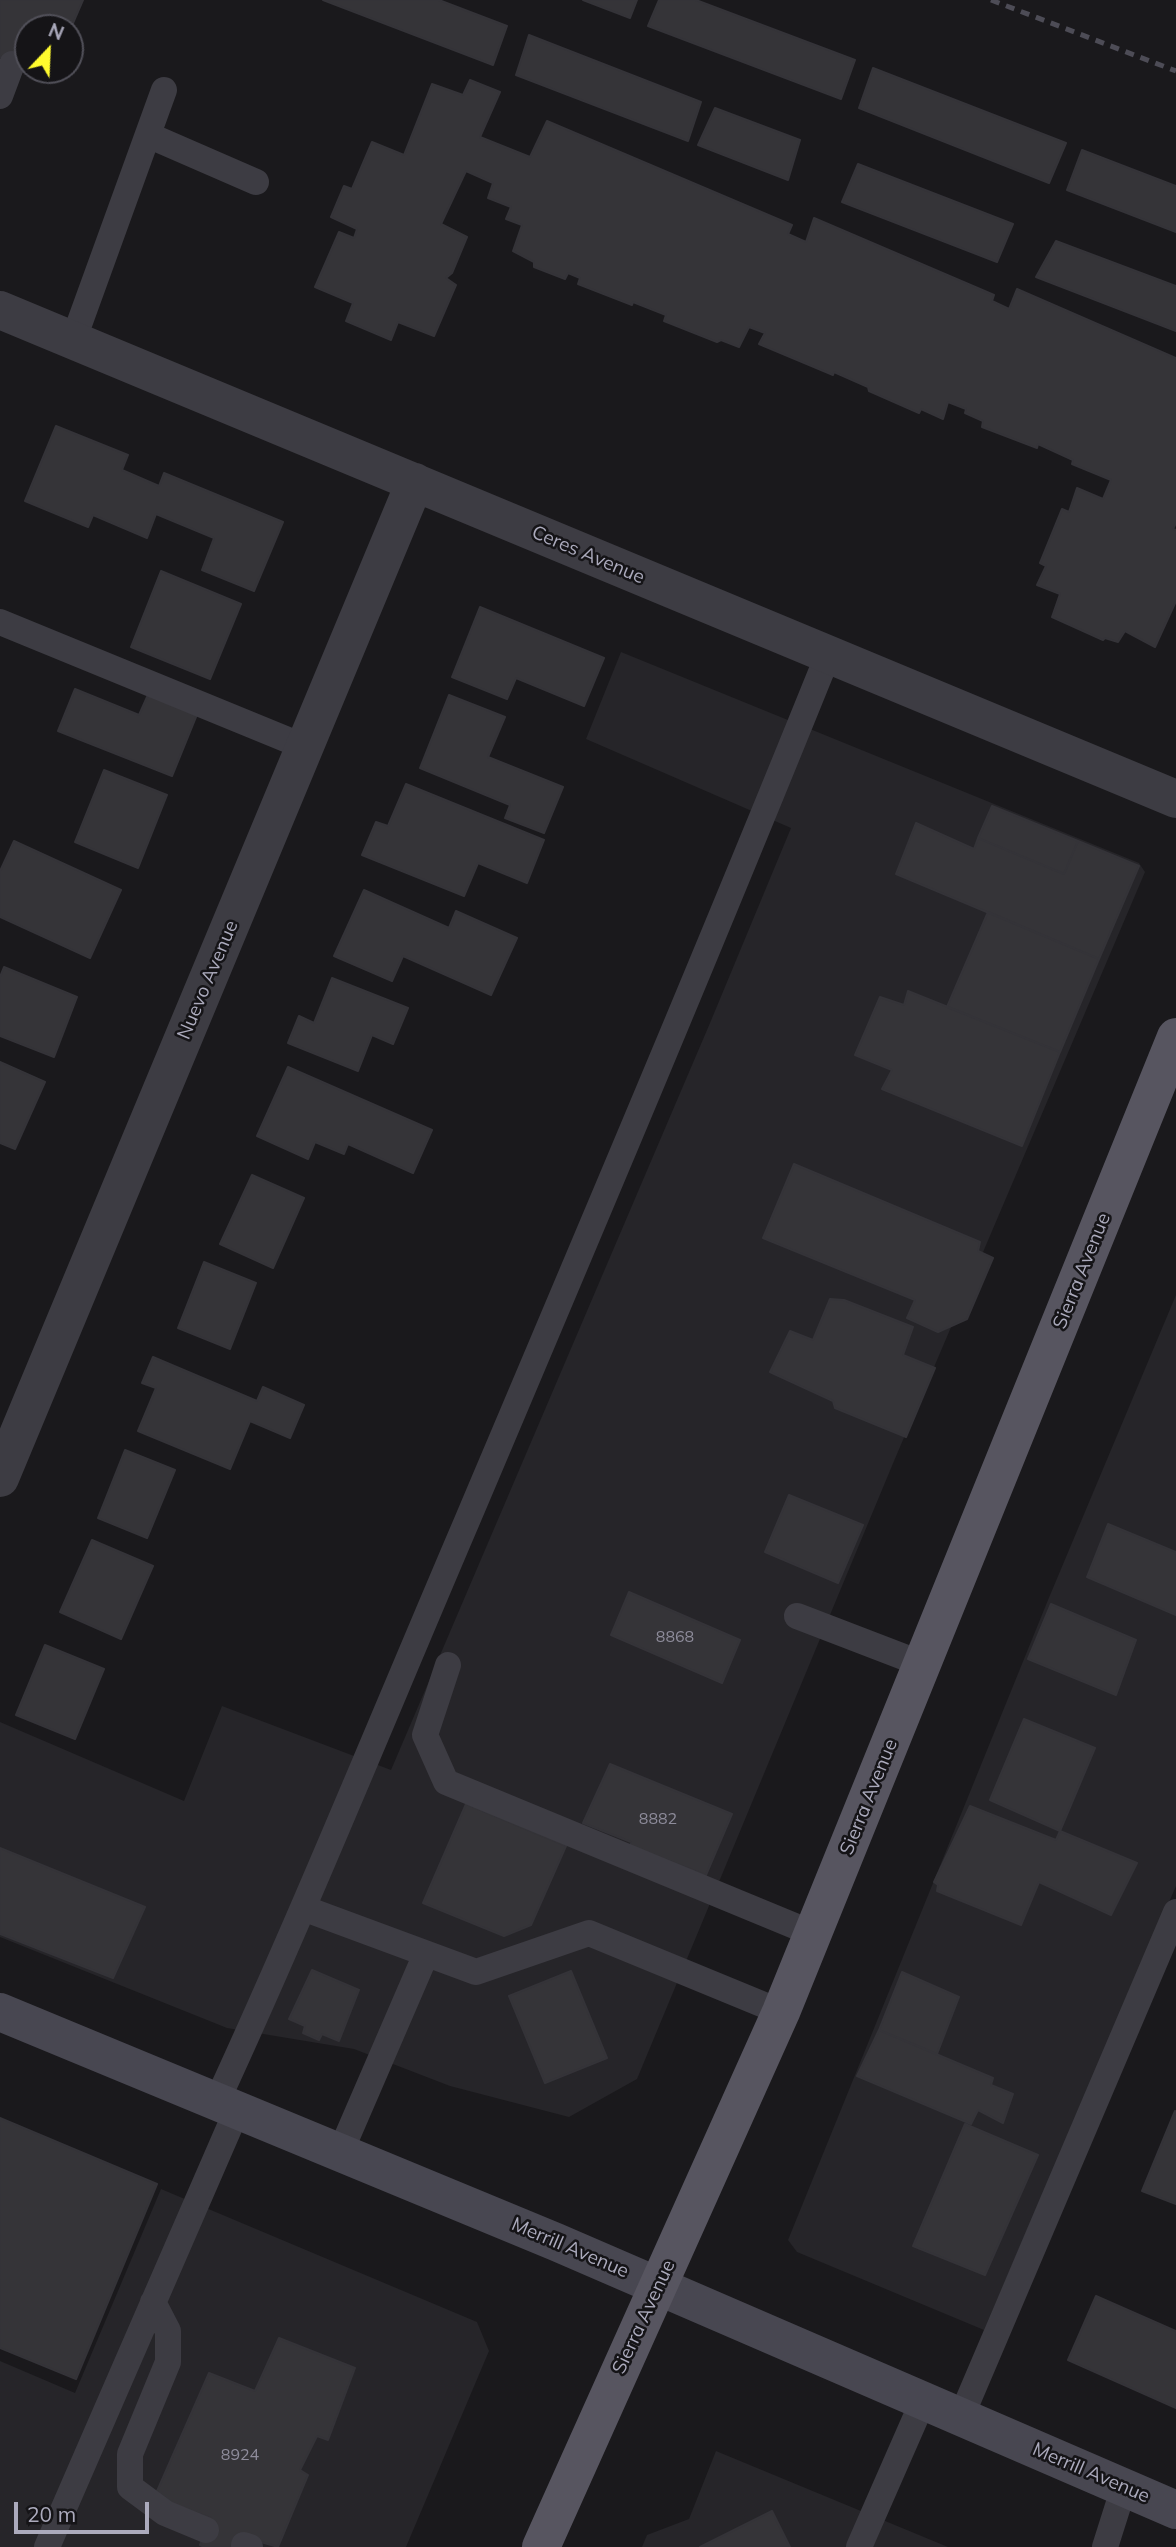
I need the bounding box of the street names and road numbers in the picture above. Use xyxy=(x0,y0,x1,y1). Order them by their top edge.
street label: Ceres Avenue xyxy=(528,521,648,589)
street label: Nuevo Avenue xyxy=(173,917,243,1043)
street label: Sierra Avenue xyxy=(1048,1210,1116,1332)
street label: Sierra Avenue xyxy=(835,1736,903,1858)
street label: Merrill Avenue xyxy=(508,2213,632,2283)
street label: Sierra Avenue xyxy=(608,2256,680,2378)
street label: Merrill Avenue xyxy=(1029,2438,1153,2508)

